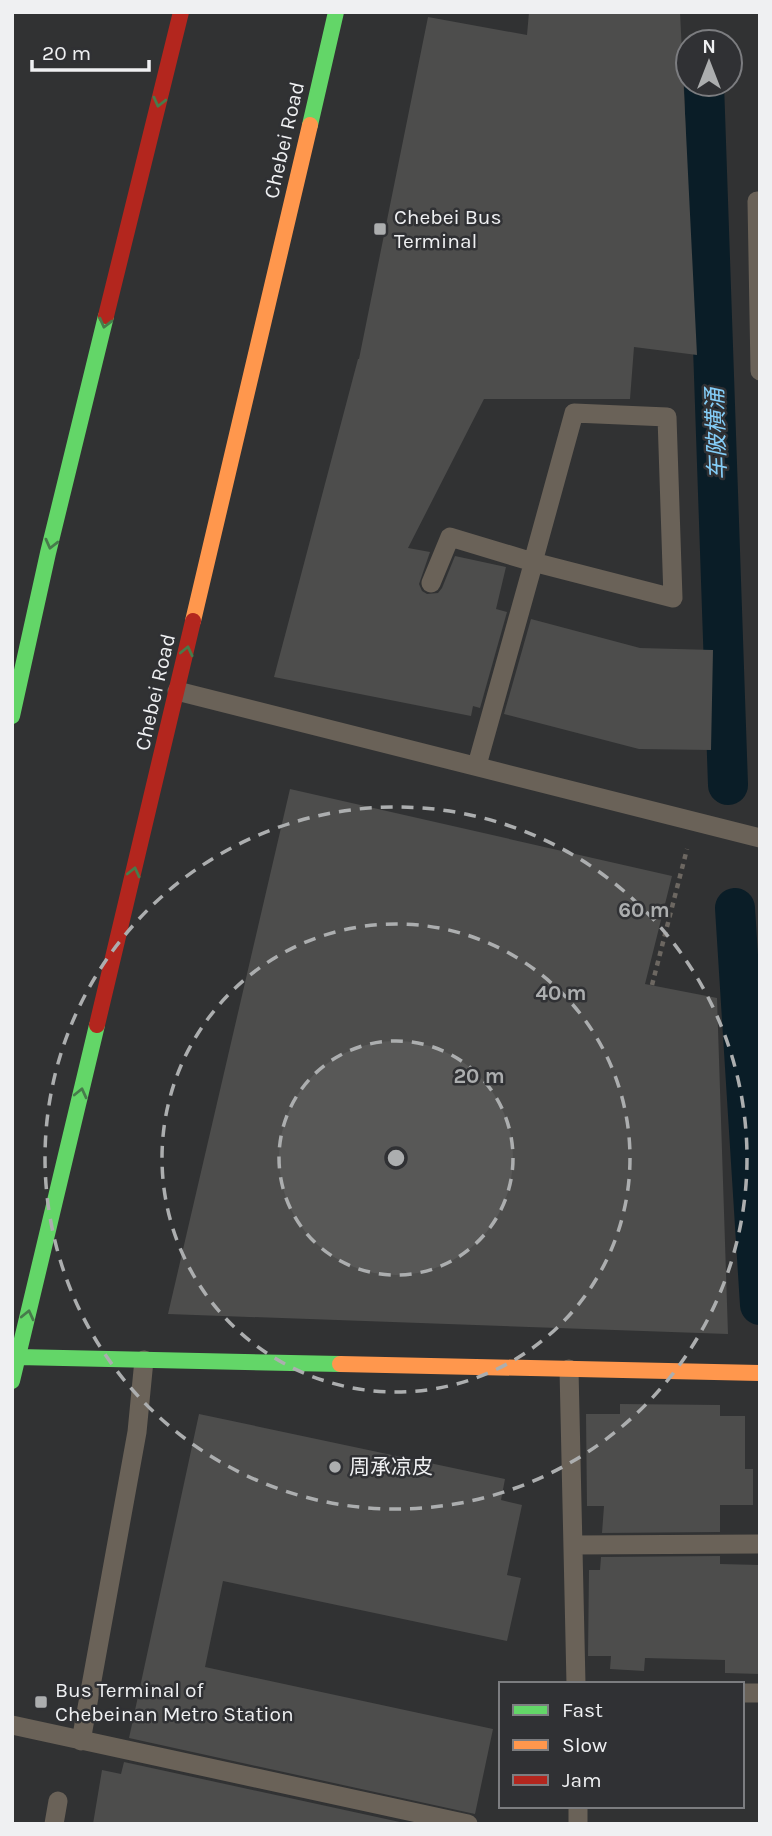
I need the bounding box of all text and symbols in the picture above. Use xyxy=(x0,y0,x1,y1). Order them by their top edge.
scale bar xyxy=(32,28,149,72)
north arrow xyxy=(674,28,744,98)
text: N xyxy=(702,36,716,58)
text: 20 m xyxy=(42,41,91,65)
street label: Chebei Road xyxy=(259,79,309,201)
one-way arrow xyxy=(153,96,167,108)
place label: Chebei Bus Terminal xyxy=(394,205,502,253)
marker: Chebei Bus Terminal xyxy=(372,221,388,237)
one-way arrow xyxy=(99,317,113,329)
water label: 车陂横涌 xyxy=(701,385,732,480)
one-way arrow xyxy=(45,538,59,550)
street label: Chebei Road xyxy=(130,631,180,753)
one-way arrow xyxy=(178,645,193,657)
one-way arrow xyxy=(126,866,140,878)
text: 60 m xyxy=(618,898,670,922)
text: 40 m xyxy=(535,981,587,1005)
text: 20 m xyxy=(453,1064,505,1088)
one-way arrow xyxy=(73,1087,87,1099)
centre of rings xyxy=(384,1146,408,1170)
one-way arrow xyxy=(20,1309,34,1321)
place label: 周承凉皮 xyxy=(349,1455,433,1479)
marker: 周承凉皮 xyxy=(327,1459,343,1475)
place label: Bus Terminal of Chebeinan Metro Station xyxy=(55,1678,294,1726)
legend xyxy=(499,1682,744,1808)
marker: Bus Terminal of Chebeinan Metro Station xyxy=(33,1694,49,1710)
text: Fast xyxy=(562,1698,603,1722)
text: Slow xyxy=(562,1733,607,1757)
text: Jam xyxy=(562,1768,602,1792)

